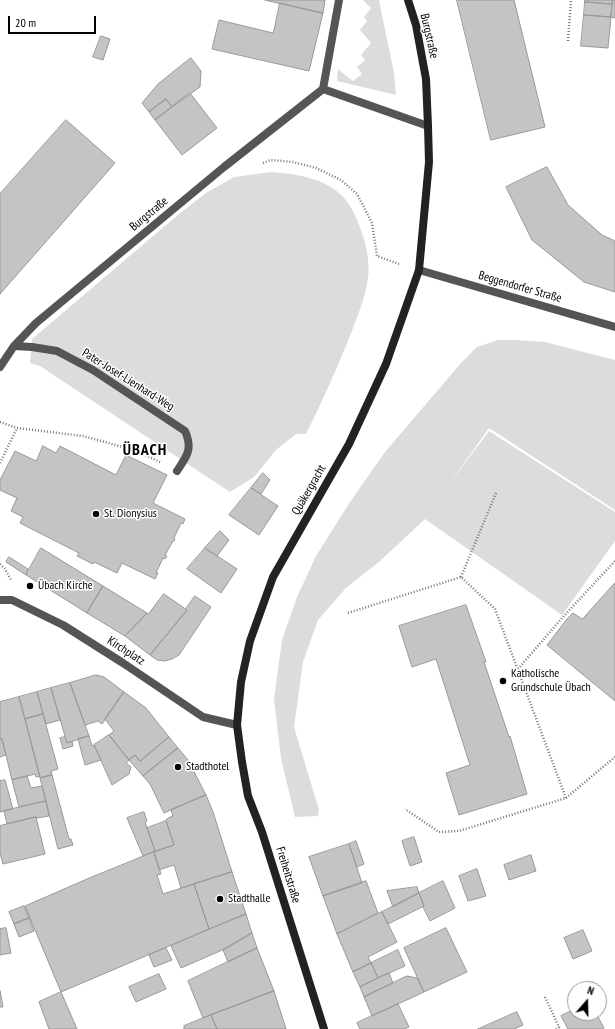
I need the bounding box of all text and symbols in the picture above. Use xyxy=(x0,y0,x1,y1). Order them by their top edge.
scale bar xyxy=(10,8,98,34)
street label: Burgstraße xyxy=(417,12,441,60)
text: 20 m xyxy=(15,15,36,30)
street label: Burgstraße xyxy=(127,194,171,234)
street label: Beggendorfer Straße xyxy=(477,268,563,306)
street label: Pater-Josef-Lienhard-Weg xyxy=(79,346,177,414)
district label: ÜBACH xyxy=(123,440,167,460)
street label: Quäkergracht xyxy=(289,462,329,518)
place label: St. Dionysius xyxy=(104,507,157,521)
marker: St. Dionysius xyxy=(91,509,101,519)
place label: Übach Kirche xyxy=(38,579,93,593)
marker: Übach Kirche xyxy=(25,581,35,591)
street label: Kirchplatz xyxy=(105,634,147,668)
place label: Katholische Grundschule Übach xyxy=(511,667,591,695)
marker: Katholische Grundschule Übach xyxy=(498,676,508,686)
place label: Stadthotel xyxy=(186,760,229,774)
marker: Stadthotel xyxy=(173,762,183,772)
street label: Freiheitstraße xyxy=(273,845,303,905)
place label: Stadthalle xyxy=(228,892,270,906)
marker: Stadthalle xyxy=(215,894,225,904)
north arrow xyxy=(567,981,607,1021)
text: N xyxy=(586,983,596,998)

